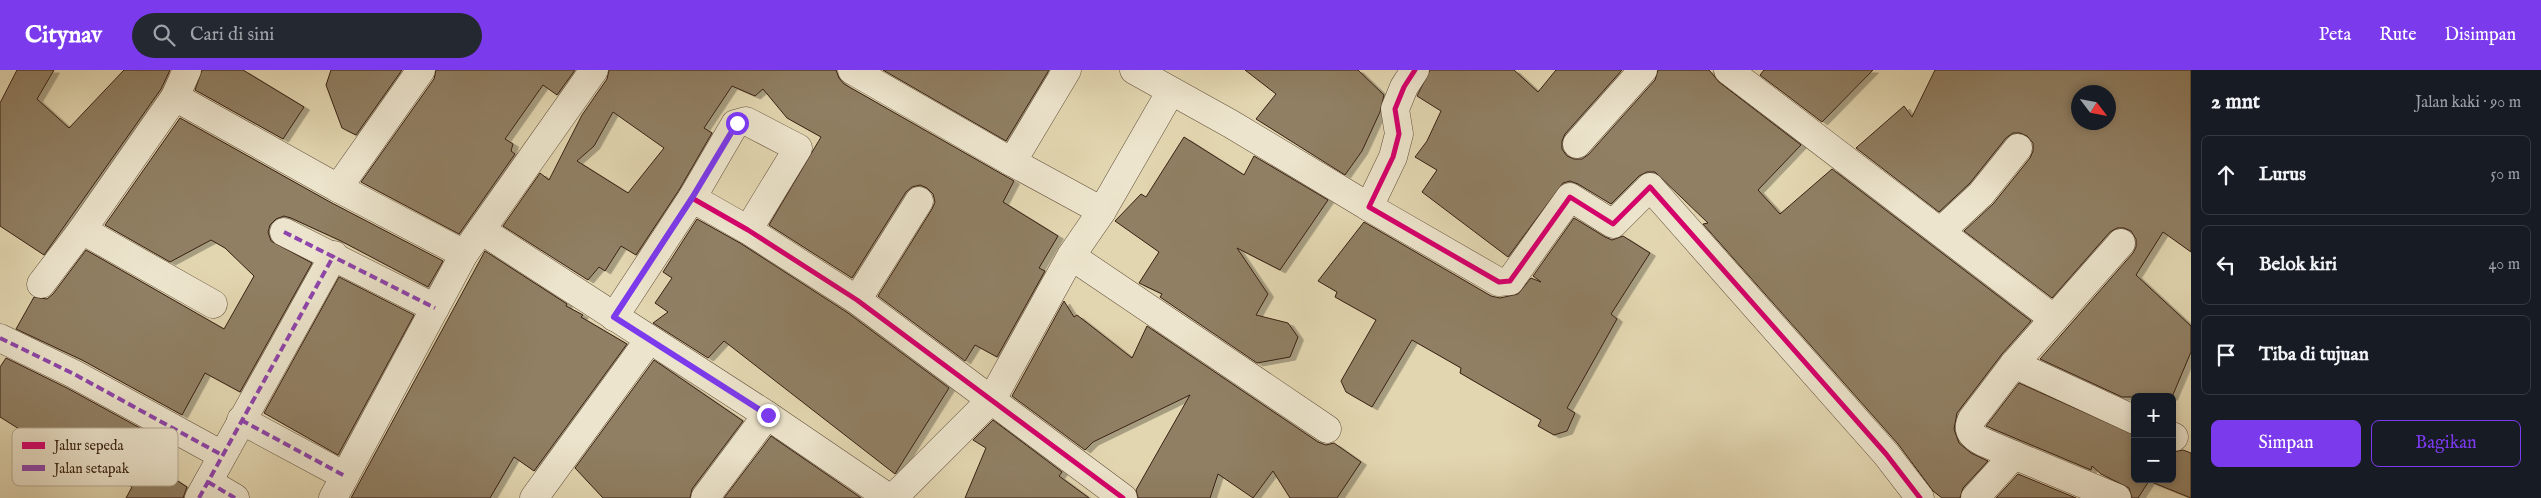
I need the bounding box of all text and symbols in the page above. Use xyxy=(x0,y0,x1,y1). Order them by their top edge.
search box xyxy=(132,13,482,58)
text: Citynav xyxy=(25,20,102,51)
icon: search xyxy=(150,21,178,49)
text: Cari di sini xyxy=(190,23,274,47)
text: Peta xyxy=(2319,24,2351,47)
text: Rute xyxy=(2379,24,2417,47)
text: Disimpan xyxy=(2445,24,2516,47)
north arrow xyxy=(2071,85,2116,130)
text: 2 mnt xyxy=(2211,89,2260,116)
text: Jalan kaki · 90 m xyxy=(2415,93,2521,113)
route start xyxy=(726,112,749,135)
icon: ahead xyxy=(2212,161,2240,189)
text: Lurus xyxy=(2259,163,2306,187)
text: 50 m xyxy=(2491,165,2520,185)
icon: left xyxy=(2212,251,2240,279)
text: Belok kiri xyxy=(2259,253,2337,277)
text: 40 m xyxy=(2488,255,2520,275)
icon: arrive xyxy=(2212,341,2240,369)
text: Tiba di tujuan xyxy=(2259,343,2369,367)
map controls xyxy=(2131,393,2176,483)
button: + xyxy=(2131,393,2176,438)
route end xyxy=(757,404,780,427)
button: Simpan xyxy=(2211,420,2361,467)
button: Bagikan xyxy=(2371,420,2521,467)
legend xyxy=(12,428,178,486)
text: Jalur sepeda xyxy=(52,437,124,455)
button: − xyxy=(2131,438,2176,483)
text: Jalan setapak xyxy=(52,460,130,478)

